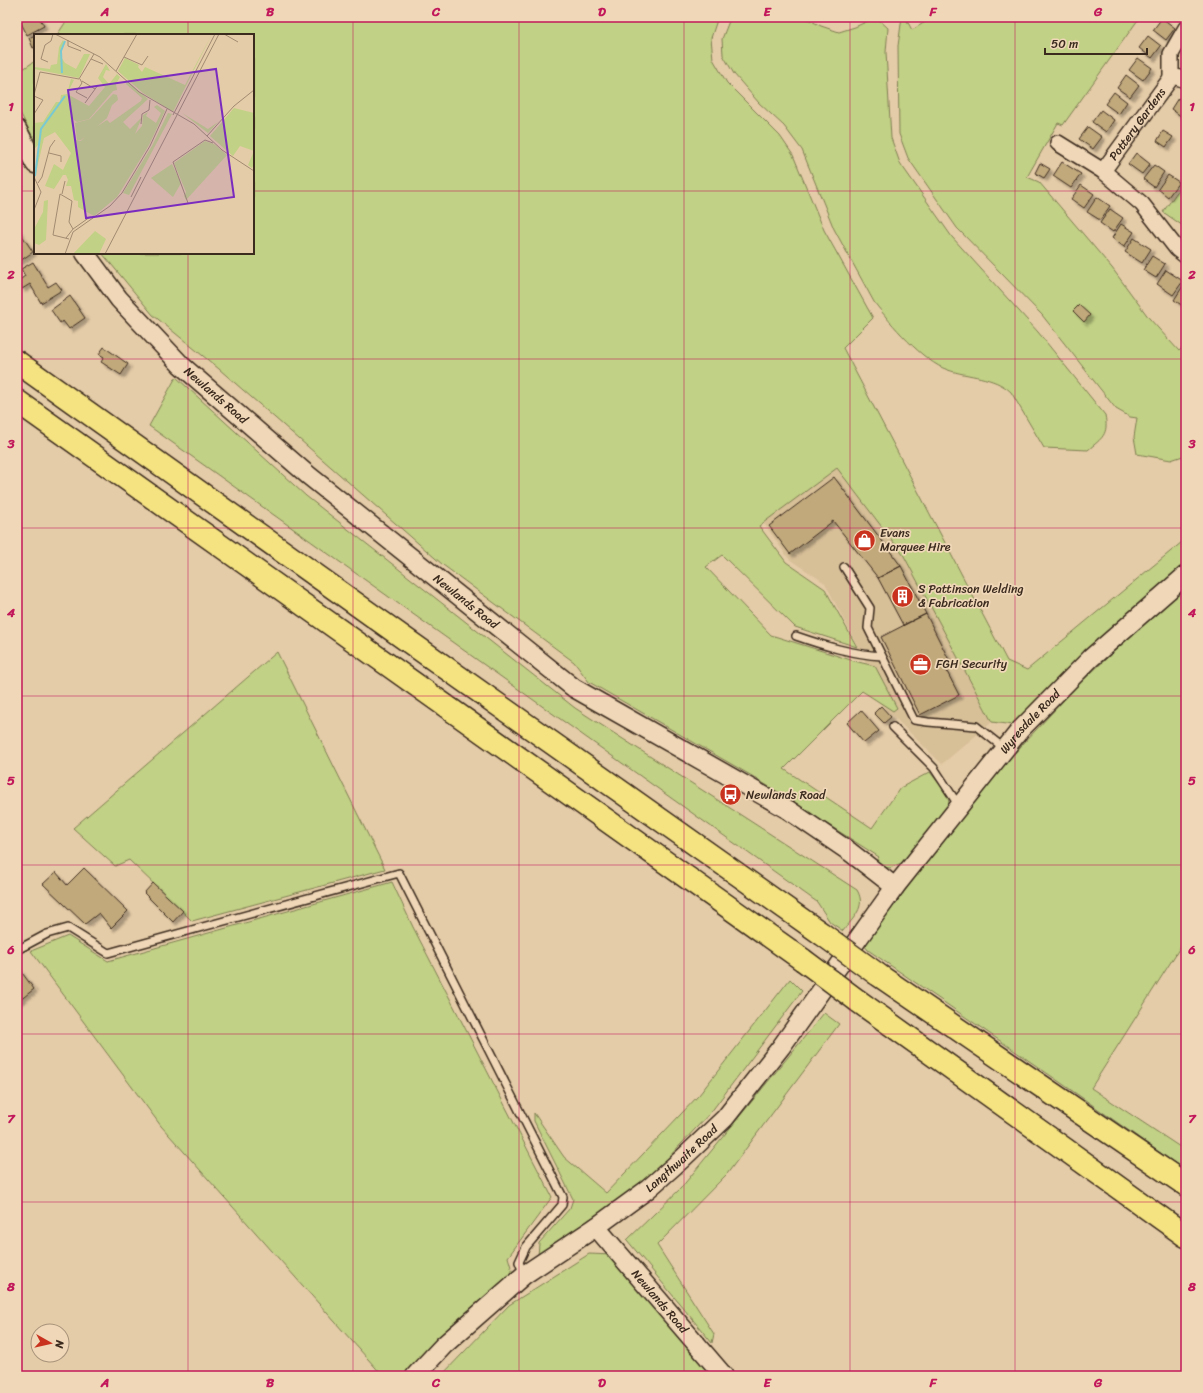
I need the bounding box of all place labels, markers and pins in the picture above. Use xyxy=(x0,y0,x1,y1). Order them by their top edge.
place label: Evans Marquee Hire xyxy=(880,522,951,558)
shop icon: Evans Marquee Hire xyxy=(851,527,877,553)
place label: S Pattinson Welding & Fabrication xyxy=(918,578,1024,614)
building icon: S Pattinson Welding & Fabrication xyxy=(889,583,915,609)
office icon: FGH Security xyxy=(908,651,934,677)
place label: FGH Security xyxy=(936,653,1008,675)
bus stop icon: Newlands Road xyxy=(717,782,743,808)
place label: Newlands Road xyxy=(746,784,826,806)

